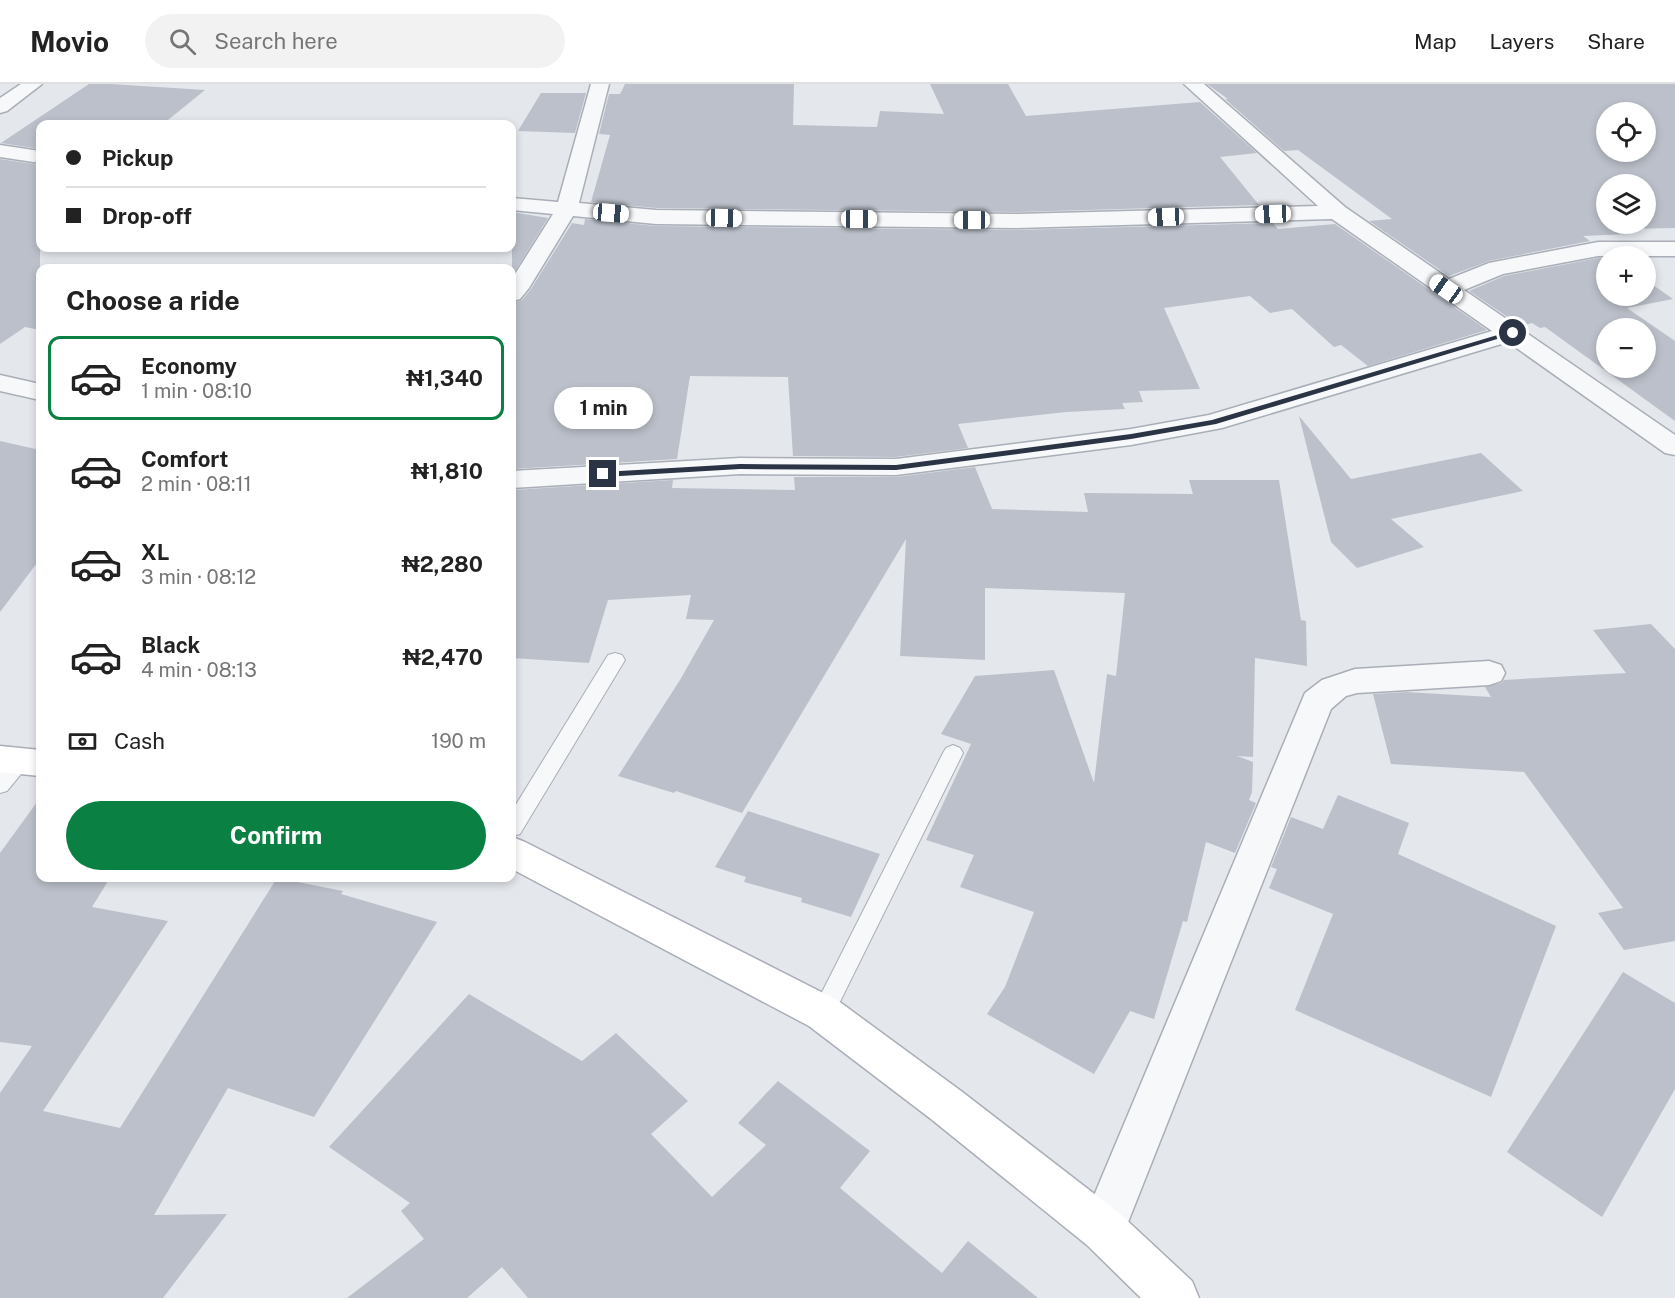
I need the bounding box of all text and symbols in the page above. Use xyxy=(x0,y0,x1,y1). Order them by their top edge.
search box xyxy=(145,14,565,68)
text: Movio xyxy=(30,25,109,58)
icon: search xyxy=(166,25,199,58)
text: Search here xyxy=(214,28,338,54)
text: Map xyxy=(1414,29,1457,54)
text: Layers xyxy=(1490,29,1554,54)
text: Share xyxy=(1587,29,1645,54)
map controls xyxy=(1596,102,1656,378)
button: locate xyxy=(1596,102,1656,162)
text: Pickup xyxy=(102,145,173,171)
button: layers xyxy=(1596,174,1656,234)
car xyxy=(592,202,630,224)
text: Drop-off xyxy=(102,203,192,229)
car xyxy=(1255,204,1291,224)
car xyxy=(1148,207,1184,227)
car xyxy=(706,209,742,227)
car xyxy=(841,210,877,228)
car xyxy=(954,211,990,229)
button: + xyxy=(1596,246,1656,306)
car xyxy=(1426,271,1466,307)
text: Choose a ride xyxy=(66,284,240,316)
button: − xyxy=(1596,318,1656,378)
route start xyxy=(1499,319,1526,346)
icon: car xyxy=(69,351,123,405)
text: Economy xyxy=(141,353,237,379)
text: ₦1,340 xyxy=(406,365,483,391)
text: 1 min · 08:10 xyxy=(141,379,252,403)
callout: 1 min xyxy=(554,387,652,429)
text: 1 min xyxy=(579,396,628,420)
icon: car xyxy=(69,444,123,498)
text: Comfort xyxy=(141,446,228,472)
text: ₦1,810 xyxy=(411,458,483,484)
route end xyxy=(589,460,616,487)
text: 2 min · 08:11 xyxy=(141,472,252,496)
icon: car xyxy=(69,537,123,591)
text: XL xyxy=(141,539,169,565)
text: ₦2,280 xyxy=(401,551,483,577)
text: 3 min · 08:12 xyxy=(141,565,256,589)
icon: car xyxy=(69,630,123,684)
text: Black xyxy=(141,632,200,658)
text: ₦2,470 xyxy=(403,644,483,670)
text: 4 min · 08:13 xyxy=(141,658,257,682)
icon: cash xyxy=(66,725,99,758)
text: Cash xyxy=(114,728,165,754)
text: 190 m xyxy=(431,729,486,753)
button: Confirm xyxy=(66,801,486,870)

